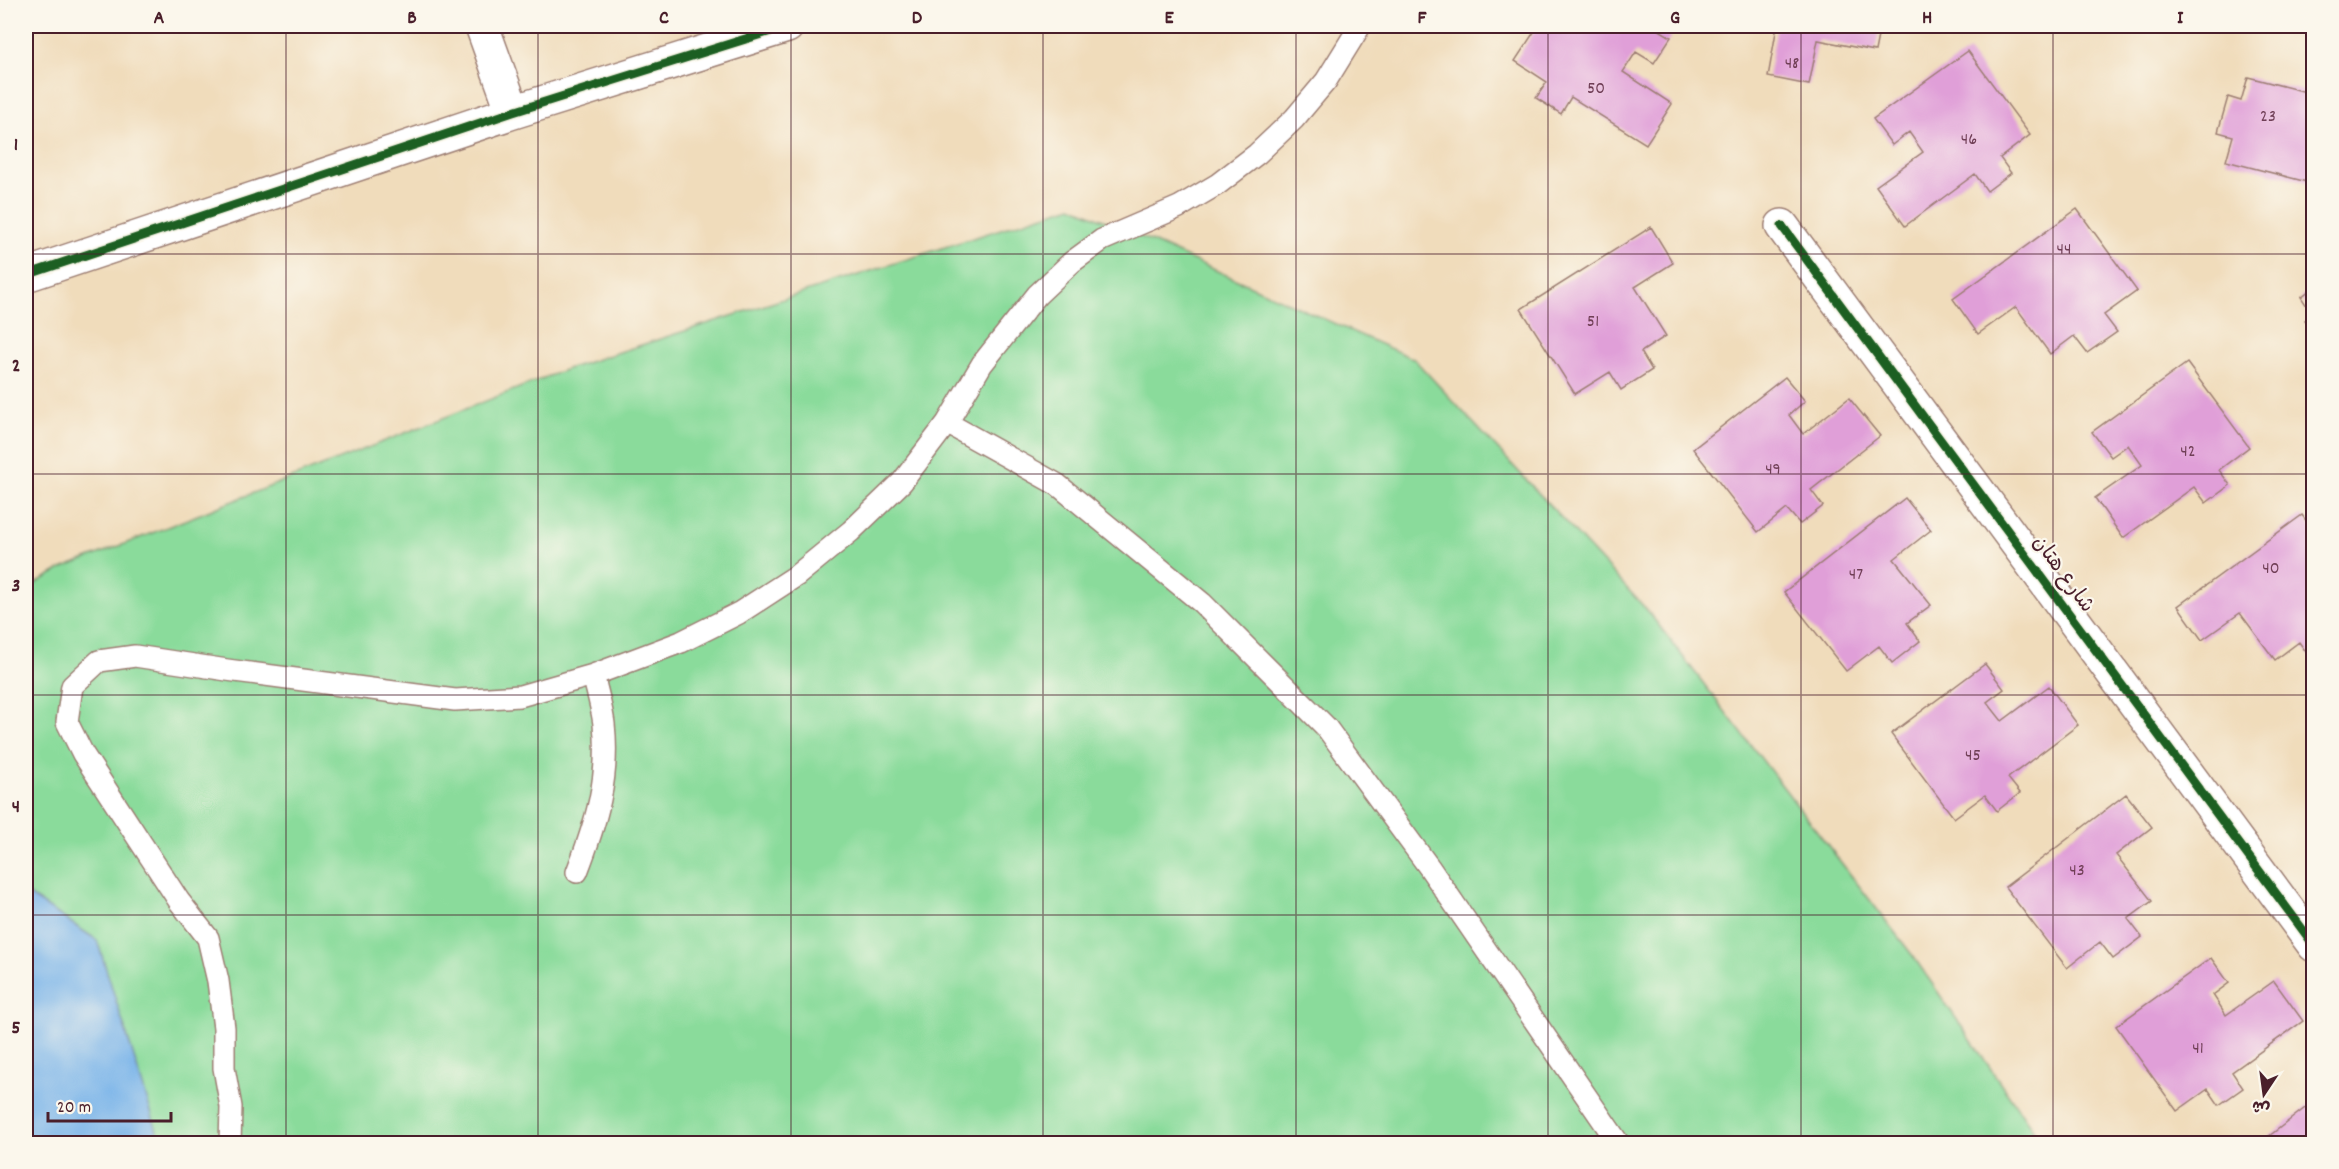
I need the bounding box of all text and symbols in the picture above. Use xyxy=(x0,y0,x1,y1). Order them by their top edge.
text: A xyxy=(154,5,165,33)
text: B xyxy=(407,5,417,33)
text: C xyxy=(659,5,669,33)
text: D xyxy=(912,5,923,33)
text: E xyxy=(1164,5,1174,33)
text: F xyxy=(1418,5,1428,33)
text: G xyxy=(1670,5,1680,33)
text: H xyxy=(1922,5,1932,33)
text: I xyxy=(2177,5,2184,33)
house number: 48 xyxy=(1785,52,1799,77)
house number: 50 xyxy=(1587,77,1605,102)
house number: 23 xyxy=(2260,105,2276,130)
house number: 46 xyxy=(1961,128,1977,153)
text: 1 xyxy=(14,132,18,160)
house number: 44 xyxy=(2057,238,2071,263)
house number: 51 xyxy=(1587,310,1599,335)
text: 2 xyxy=(12,353,20,381)
house number: 42 xyxy=(2180,440,2196,465)
house number: 49 xyxy=(1765,458,1781,483)
street label: شارع هتان xyxy=(2024,530,2100,620)
house number: 40 xyxy=(2262,557,2280,582)
house number: 47 xyxy=(1849,563,1863,588)
text: 3 xyxy=(12,573,20,601)
house number: 45 xyxy=(1965,744,1981,769)
text: 4 xyxy=(12,794,20,822)
house number: 43 xyxy=(2069,859,2085,884)
text: 5 xyxy=(11,1015,21,1043)
house number: 41 xyxy=(2192,1037,2204,1062)
north arrow xyxy=(2234,1064,2294,1124)
scale bar xyxy=(48,1085,171,1123)
text: ش xyxy=(2250,1093,2272,1119)
text: 20 m xyxy=(57,1096,91,1121)

